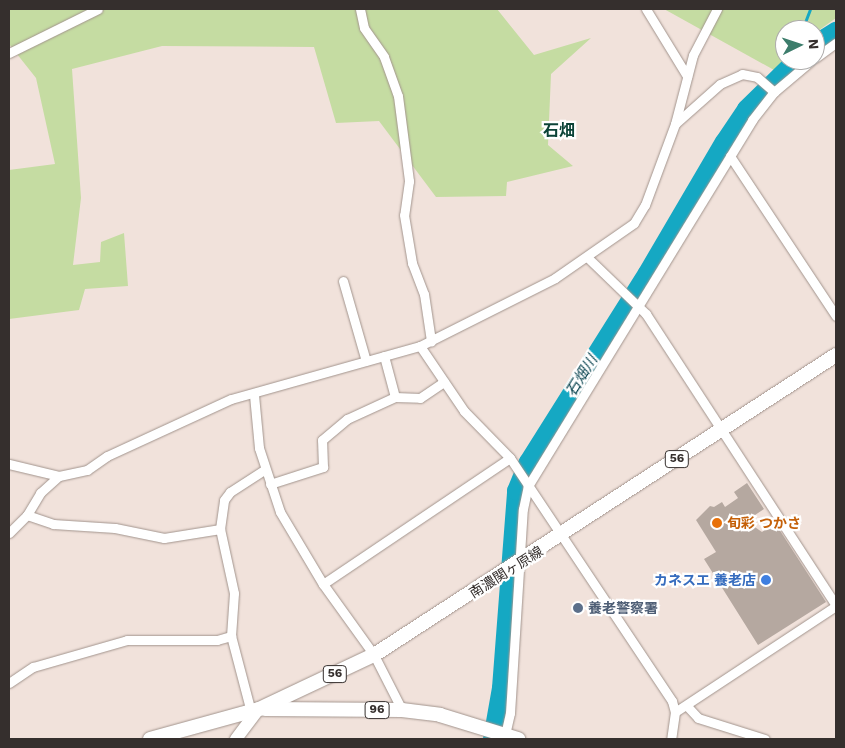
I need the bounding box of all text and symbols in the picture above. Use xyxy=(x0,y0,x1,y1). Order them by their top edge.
north arrow xyxy=(775,20,825,70)
text: N xyxy=(806,38,822,50)
district label: 石畑 xyxy=(543,121,575,141)
water label: 石畑川 xyxy=(562,352,602,400)
road number: 56 xyxy=(664,449,690,468)
place label: 旬彩 つかさ xyxy=(727,515,801,531)
marker: 旬彩 つかさ xyxy=(711,517,723,529)
street label: 南濃関ヶ原線 xyxy=(466,543,546,601)
place label: カネスエ 養老店 xyxy=(654,572,756,588)
marker: カネスエ 養老店 xyxy=(760,574,772,586)
place label: 養老警察署 xyxy=(588,600,658,616)
marker: 養老警察署 xyxy=(572,602,584,614)
road number: 56 xyxy=(322,664,348,684)
road number: 96 xyxy=(364,700,390,720)

